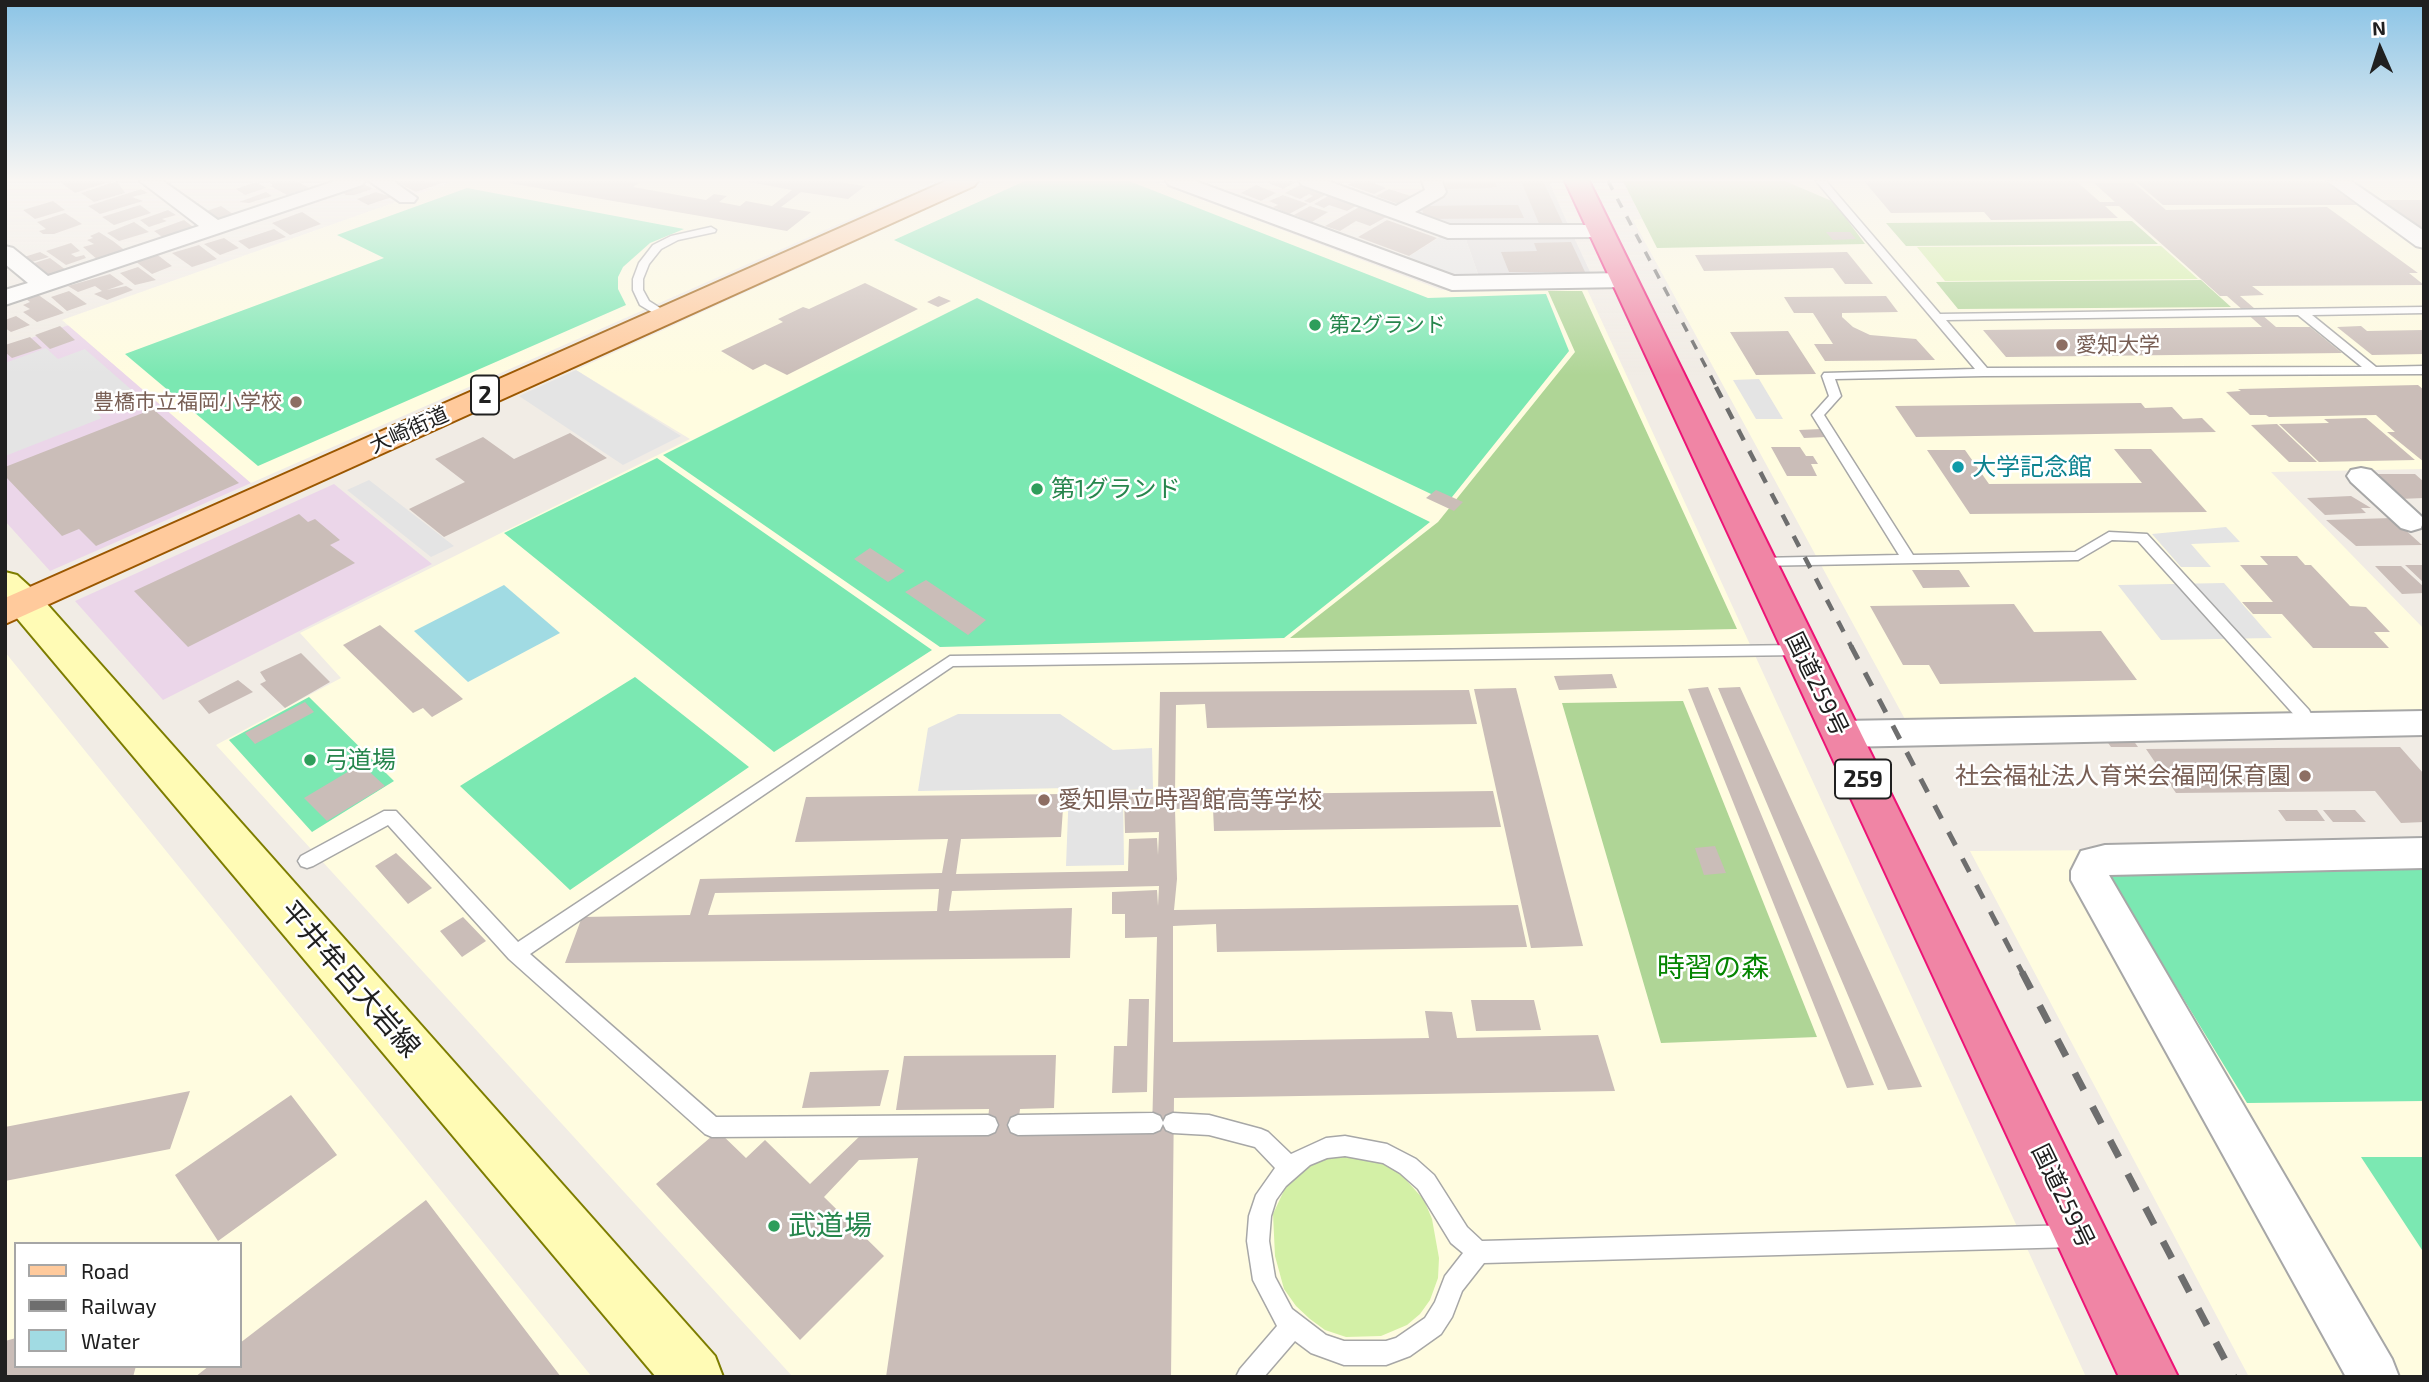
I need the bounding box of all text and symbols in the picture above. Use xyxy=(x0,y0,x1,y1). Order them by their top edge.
north arrow xyxy=(2345,14,2415,84)
text: N xyxy=(2371,16,2386,39)
place label: 第2グランド xyxy=(1329,312,1446,338)
marker: 第2グランド xyxy=(1307,317,1323,333)
place label: 愛知大学 xyxy=(2076,332,2160,358)
marker: 愛知大学 xyxy=(2054,337,2070,353)
road number: 2 xyxy=(471,376,499,414)
place label: 豊橋市立福岡小学校 xyxy=(93,389,282,415)
marker: 豊橋市立福岡小学校 xyxy=(288,394,304,410)
street label: 大崎街道 xyxy=(366,401,452,459)
place label: 大学記念館 xyxy=(1972,453,2092,481)
marker: 大学記念館 xyxy=(1950,459,1966,475)
place label: 第1グランド xyxy=(1051,475,1181,503)
marker: 第1グランド xyxy=(1029,481,1045,497)
street label: 国道259号 xyxy=(1779,627,1855,741)
place label: 弓道場 xyxy=(324,746,396,774)
marker: 弓道場 xyxy=(302,752,318,768)
road number: 259 xyxy=(1835,760,1891,799)
place label: 社会福祉法人育栄会福岡保育園 xyxy=(1955,762,2291,790)
marker: 社会福祉法人育栄会福岡保育園 xyxy=(2297,768,2313,784)
place label: 愛知県立時習館高等学校 xyxy=(1058,786,1322,814)
marker: 愛知県立時習館高等学校 xyxy=(1036,792,1052,808)
street label: 平井牟呂大岩線 xyxy=(273,894,427,1064)
park label: 時習の森 xyxy=(1657,951,1769,985)
street label: 国道259号 xyxy=(2025,1139,2101,1253)
place label: 武道場 xyxy=(788,1209,872,1243)
marker: 武道場 xyxy=(766,1218,782,1234)
legend xyxy=(14,1242,242,1368)
text: Road xyxy=(81,1258,129,1283)
text: Railway xyxy=(81,1293,157,1318)
text: Water xyxy=(81,1328,140,1353)

